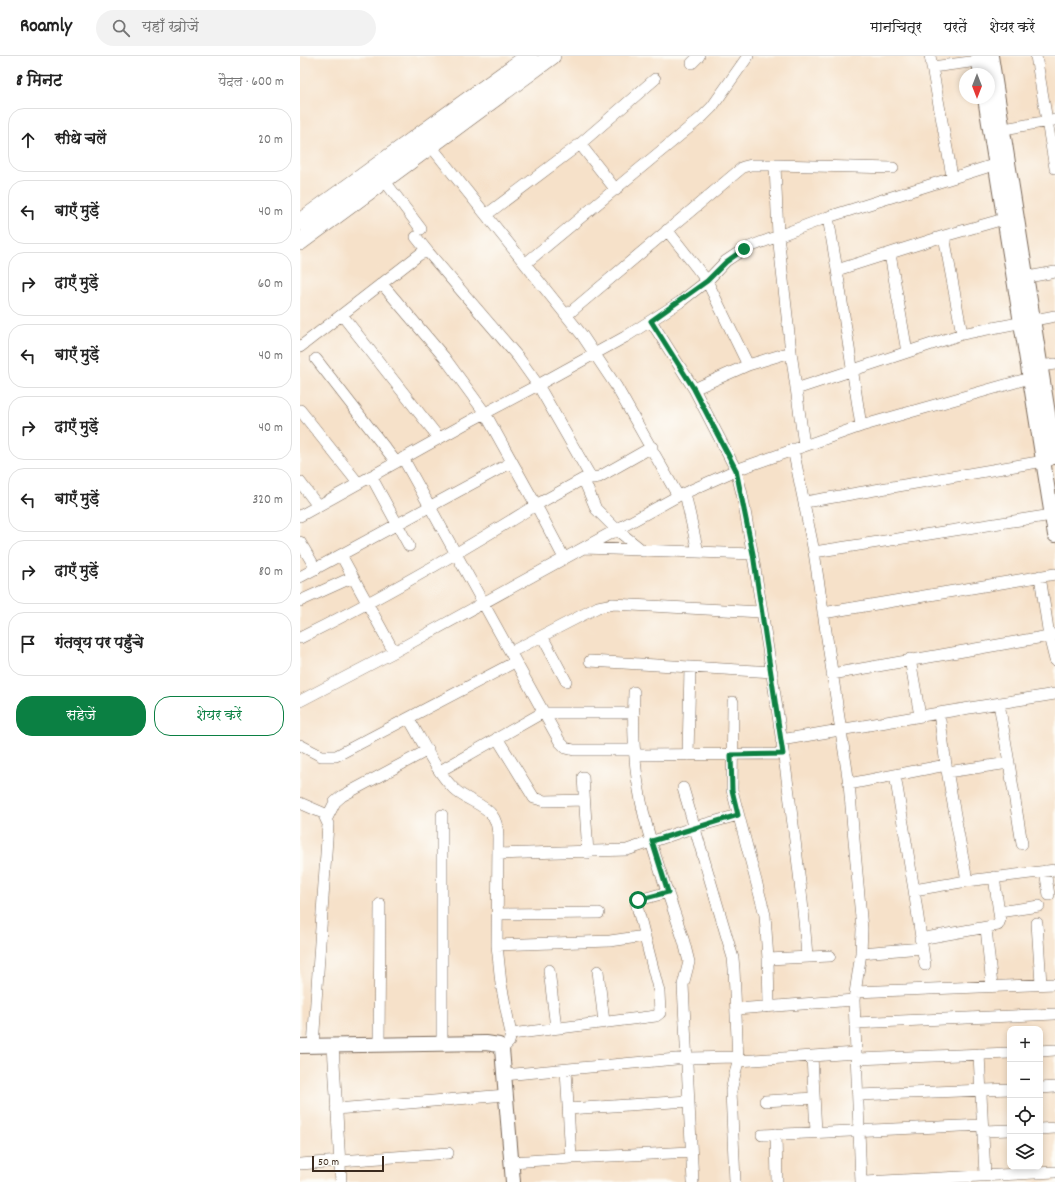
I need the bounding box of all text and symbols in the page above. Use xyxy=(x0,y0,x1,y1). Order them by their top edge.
search box xyxy=(96,10,376,46)
text: Roamly xyxy=(20,14,72,41)
icon: search xyxy=(110,17,132,39)
text: यहाँ खोजें xyxy=(142,17,199,39)
text: मानचित्र xyxy=(870,18,922,38)
text: परतें xyxy=(944,18,967,38)
text: शेयर करें xyxy=(989,18,1035,38)
north arrow xyxy=(959,68,995,104)
text: 8 मिनट xyxy=(16,70,62,94)
text: पैदल · 600 m xyxy=(218,73,284,92)
icon: ahead xyxy=(17,129,39,151)
text: सीधे चलें xyxy=(55,129,106,151)
text: 20 m xyxy=(258,131,283,150)
icon: left xyxy=(17,201,39,223)
text: बाएँ मुड़ें xyxy=(55,201,99,223)
text: 40 m xyxy=(259,203,283,222)
route end xyxy=(735,240,753,258)
icon: right xyxy=(17,273,39,295)
text: दाएँ मुड़ें xyxy=(55,273,98,295)
text: 60 m xyxy=(258,275,283,294)
icon: left xyxy=(17,345,39,367)
text: बाएँ मुड़ें xyxy=(55,345,99,367)
text: 40 m xyxy=(259,347,283,366)
icon: right xyxy=(17,417,39,439)
text: दाएँ मुड़ें xyxy=(55,417,98,439)
text: 40 m xyxy=(259,419,283,438)
icon: left xyxy=(17,489,39,511)
text: बाएँ मुड़ें xyxy=(55,489,99,511)
text: 320 m xyxy=(253,491,283,510)
icon: right xyxy=(17,561,39,583)
text: दाएँ मुड़ें xyxy=(55,561,98,583)
text: 80 m xyxy=(259,563,283,582)
icon: arrive xyxy=(17,633,39,655)
text: गंतव्य पर पहुँचे xyxy=(55,633,144,655)
button: सहेजें xyxy=(16,696,146,736)
button: शेयर करें xyxy=(154,696,284,736)
route start xyxy=(629,891,647,909)
map controls xyxy=(1007,1026,1043,1170)
button: + xyxy=(1007,1026,1043,1062)
button: − xyxy=(1007,1062,1043,1098)
button: locate xyxy=(1007,1098,1043,1134)
button: layers xyxy=(1007,1134,1043,1170)
scale bar xyxy=(312,1154,384,1173)
text: 50 m xyxy=(318,1155,339,1171)

